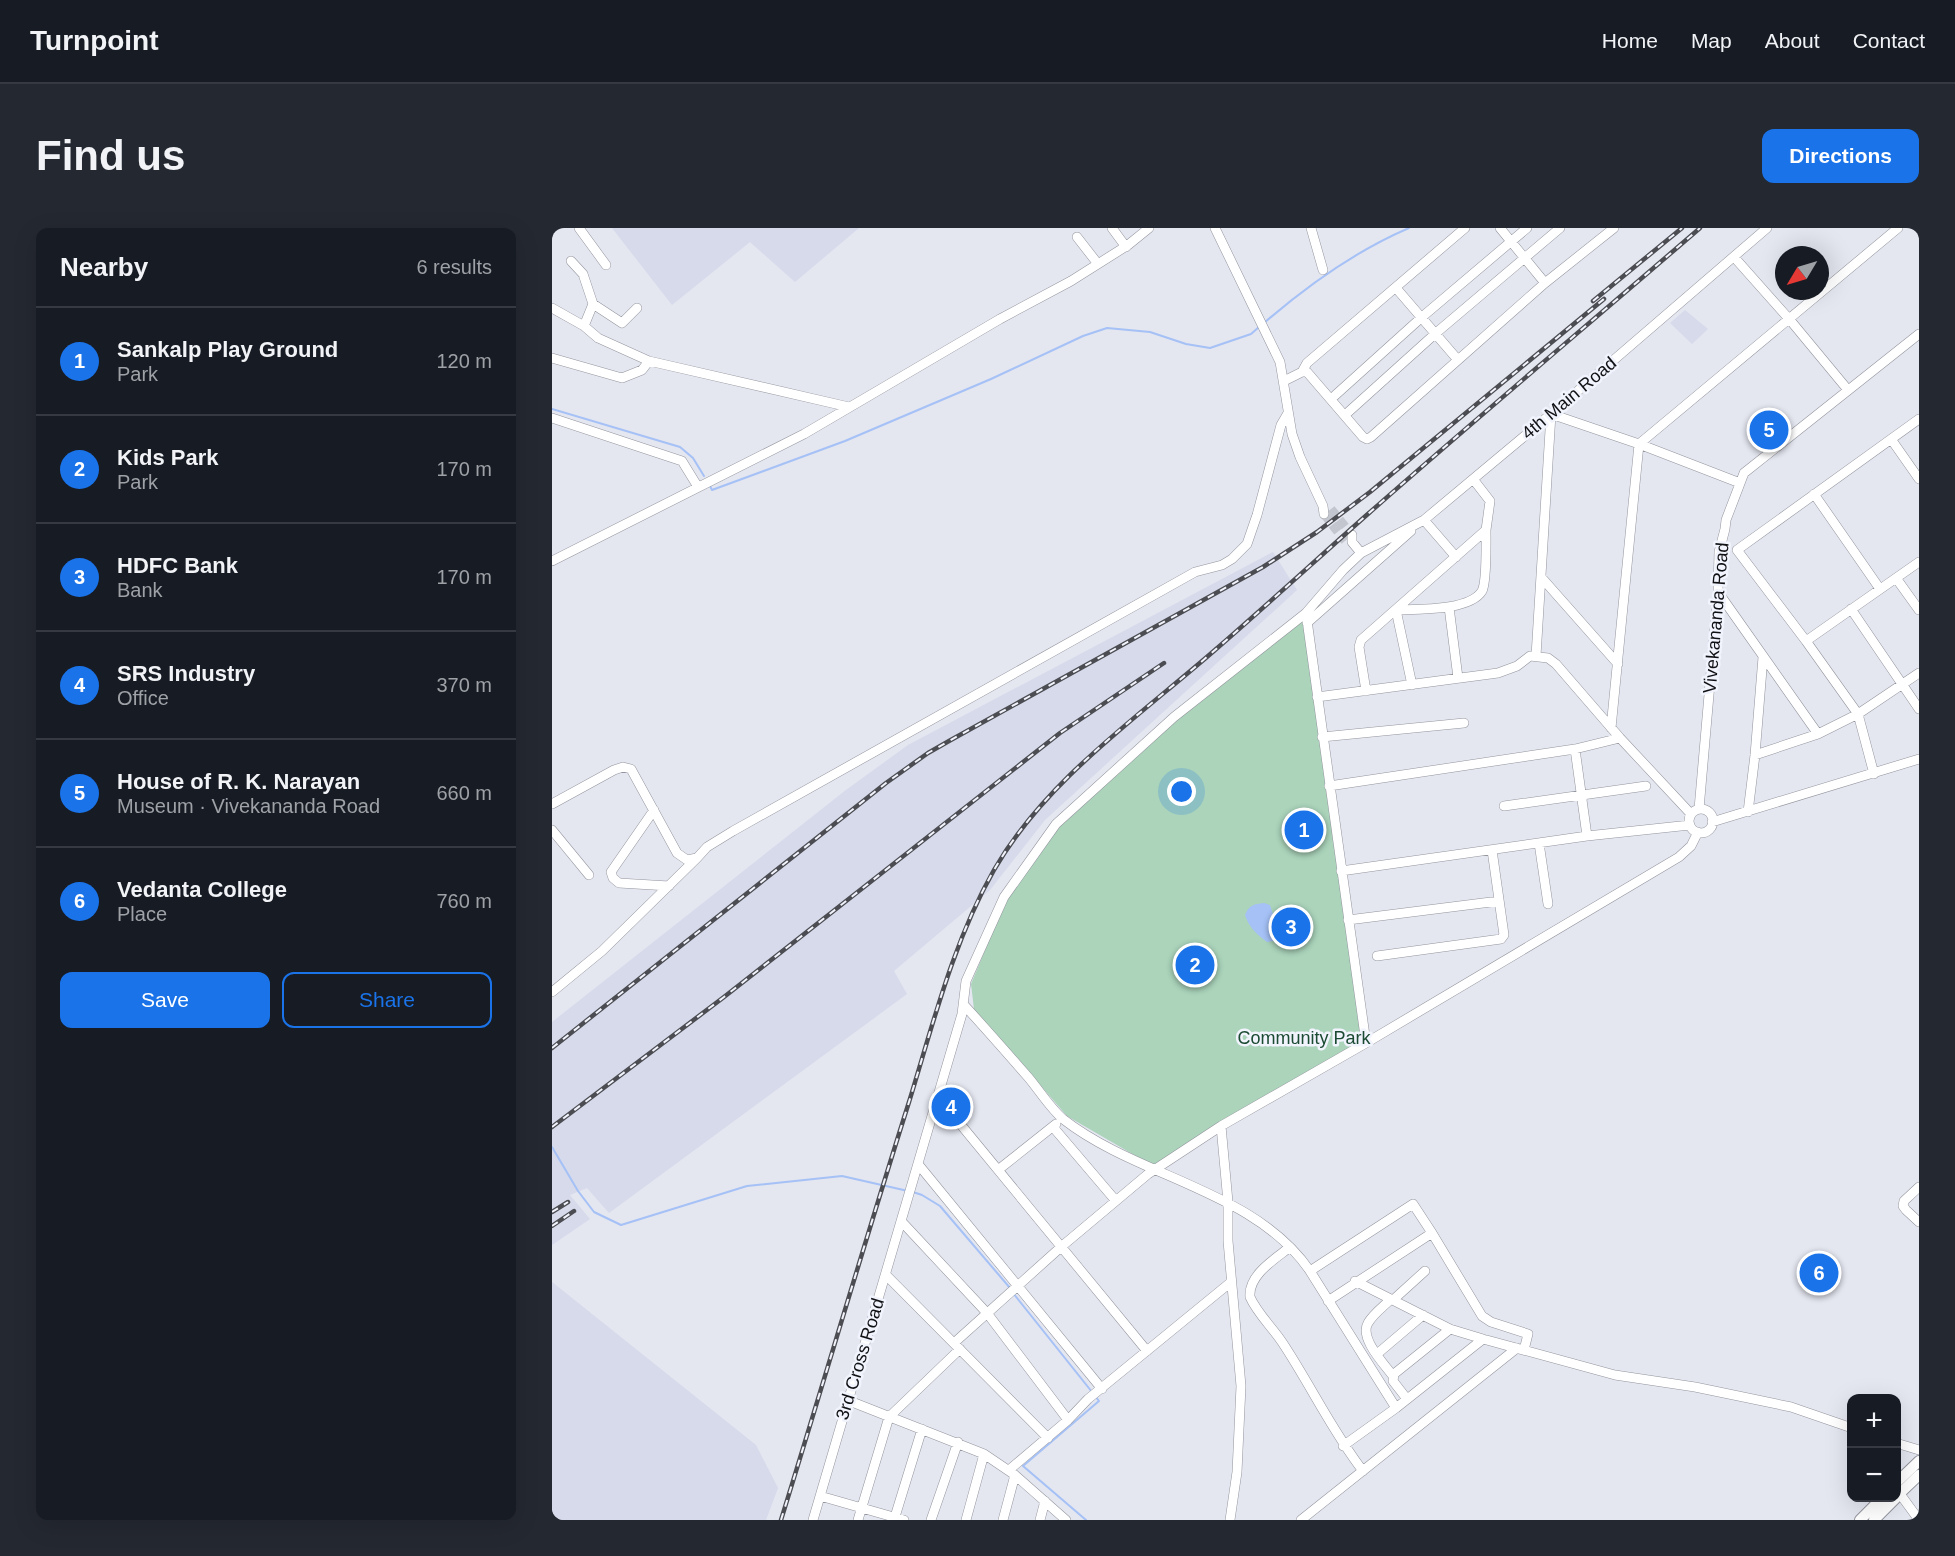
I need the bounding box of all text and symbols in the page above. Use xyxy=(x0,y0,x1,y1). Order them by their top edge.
text: Turnpoint xyxy=(30,25,159,56)
text: Home xyxy=(1602,29,1658,52)
text: Map xyxy=(1691,29,1732,52)
text: About xyxy=(1765,29,1820,52)
text: Contact xyxy=(1853,29,1925,52)
button: Directions xyxy=(1762,129,1919,183)
text: Find us xyxy=(36,132,185,179)
north arrow xyxy=(1775,246,1829,300)
text: Nearby xyxy=(60,252,148,282)
text: 6 results xyxy=(416,256,492,278)
text: Sankalp Play Ground xyxy=(117,337,338,362)
text: 1 xyxy=(74,350,85,372)
text: 120 m xyxy=(436,350,492,372)
street label: 4th Main Road xyxy=(1518,353,1620,443)
text: Park xyxy=(117,363,158,385)
pin: 5 xyxy=(1750,408,1788,452)
text: Kids Park xyxy=(117,445,219,470)
text: 2 xyxy=(74,458,85,480)
text: 170 m xyxy=(436,458,492,480)
text: Park xyxy=(117,471,158,493)
street label: Vivekananda Road xyxy=(1699,542,1733,694)
text: HDFC Bank xyxy=(117,553,238,578)
text: 3 xyxy=(74,566,85,588)
text: 170 m xyxy=(436,566,492,588)
text: Bank xyxy=(117,579,163,601)
text: SRS Industry xyxy=(117,661,255,686)
text: 4 xyxy=(74,674,85,696)
text: 370 m xyxy=(436,674,492,696)
text: Office xyxy=(117,687,169,709)
text: House of R. K. Narayan xyxy=(117,769,360,794)
your location xyxy=(1167,777,1196,806)
text: 5 xyxy=(74,782,85,804)
text: 660 m xyxy=(436,782,492,804)
text: Museum · Vivekananda Road xyxy=(117,795,380,817)
pin: 1 xyxy=(1284,808,1323,852)
text: Vedanta College xyxy=(117,877,287,902)
text: 6 xyxy=(74,890,85,912)
text: 760 m xyxy=(436,890,492,912)
text: Place xyxy=(117,903,167,925)
pin: 3 xyxy=(1272,904,1310,950)
pin: 2 xyxy=(1176,942,1214,988)
button: Save xyxy=(60,972,270,1028)
button: Share xyxy=(282,972,492,1028)
park label: Community Park xyxy=(1237,1028,1372,1048)
pin: 4 xyxy=(932,1084,970,1130)
pin: 6 xyxy=(1800,1250,1838,1296)
street label: 3rd Cross Road xyxy=(832,1296,888,1422)
map controls xyxy=(1847,1394,1901,1502)
button: + xyxy=(1847,1394,1901,1448)
button: − xyxy=(1847,1448,1901,1502)

